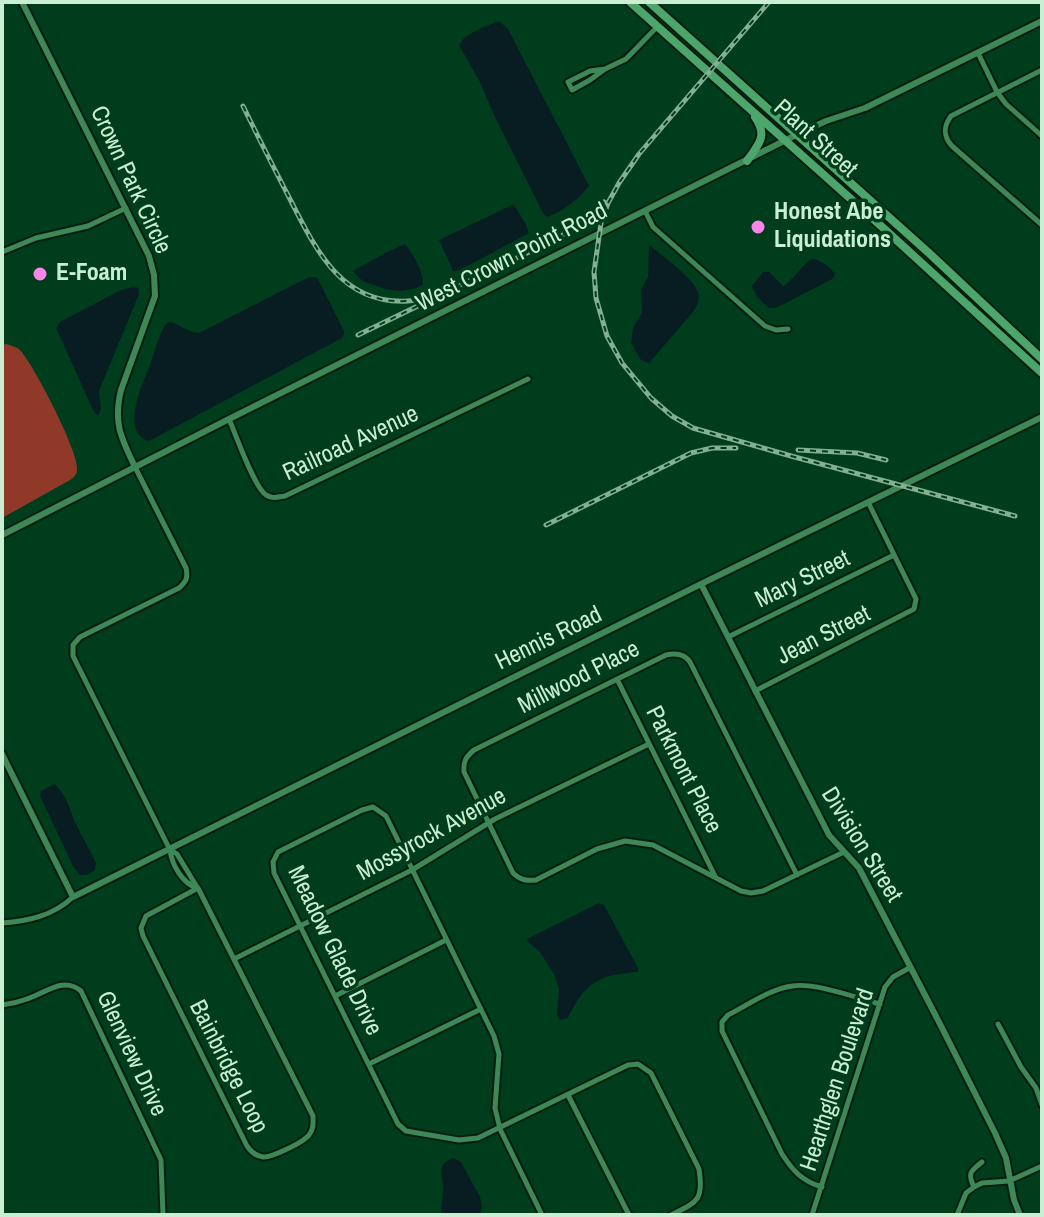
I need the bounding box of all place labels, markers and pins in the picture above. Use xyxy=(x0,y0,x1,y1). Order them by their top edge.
place label: Honest Abe Liquidations xyxy=(774,199,891,255)
marker: Honest Abe Liquidations xyxy=(749,218,767,236)
place label: E-Foam xyxy=(56,260,127,288)
marker: E-Foam xyxy=(31,265,49,283)

